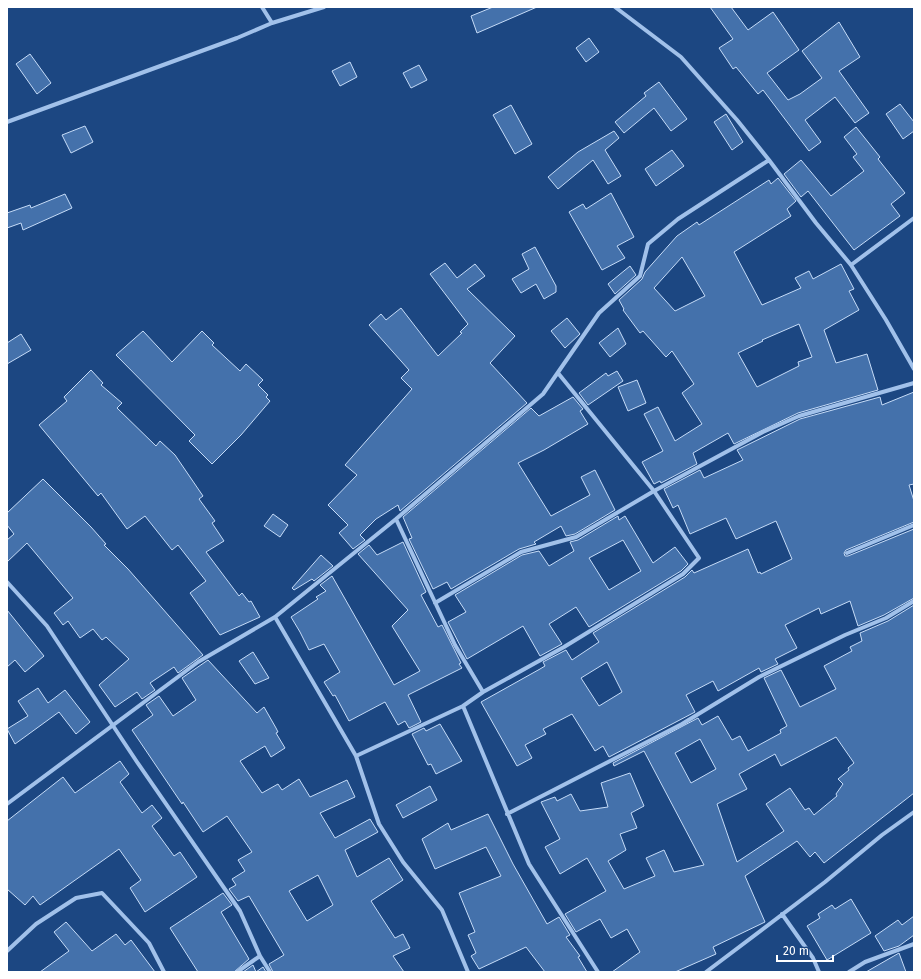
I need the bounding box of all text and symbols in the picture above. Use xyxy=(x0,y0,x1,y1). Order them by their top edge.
scale bar xyxy=(777,937,833,963)
text: 20 m xyxy=(783,944,809,958)

